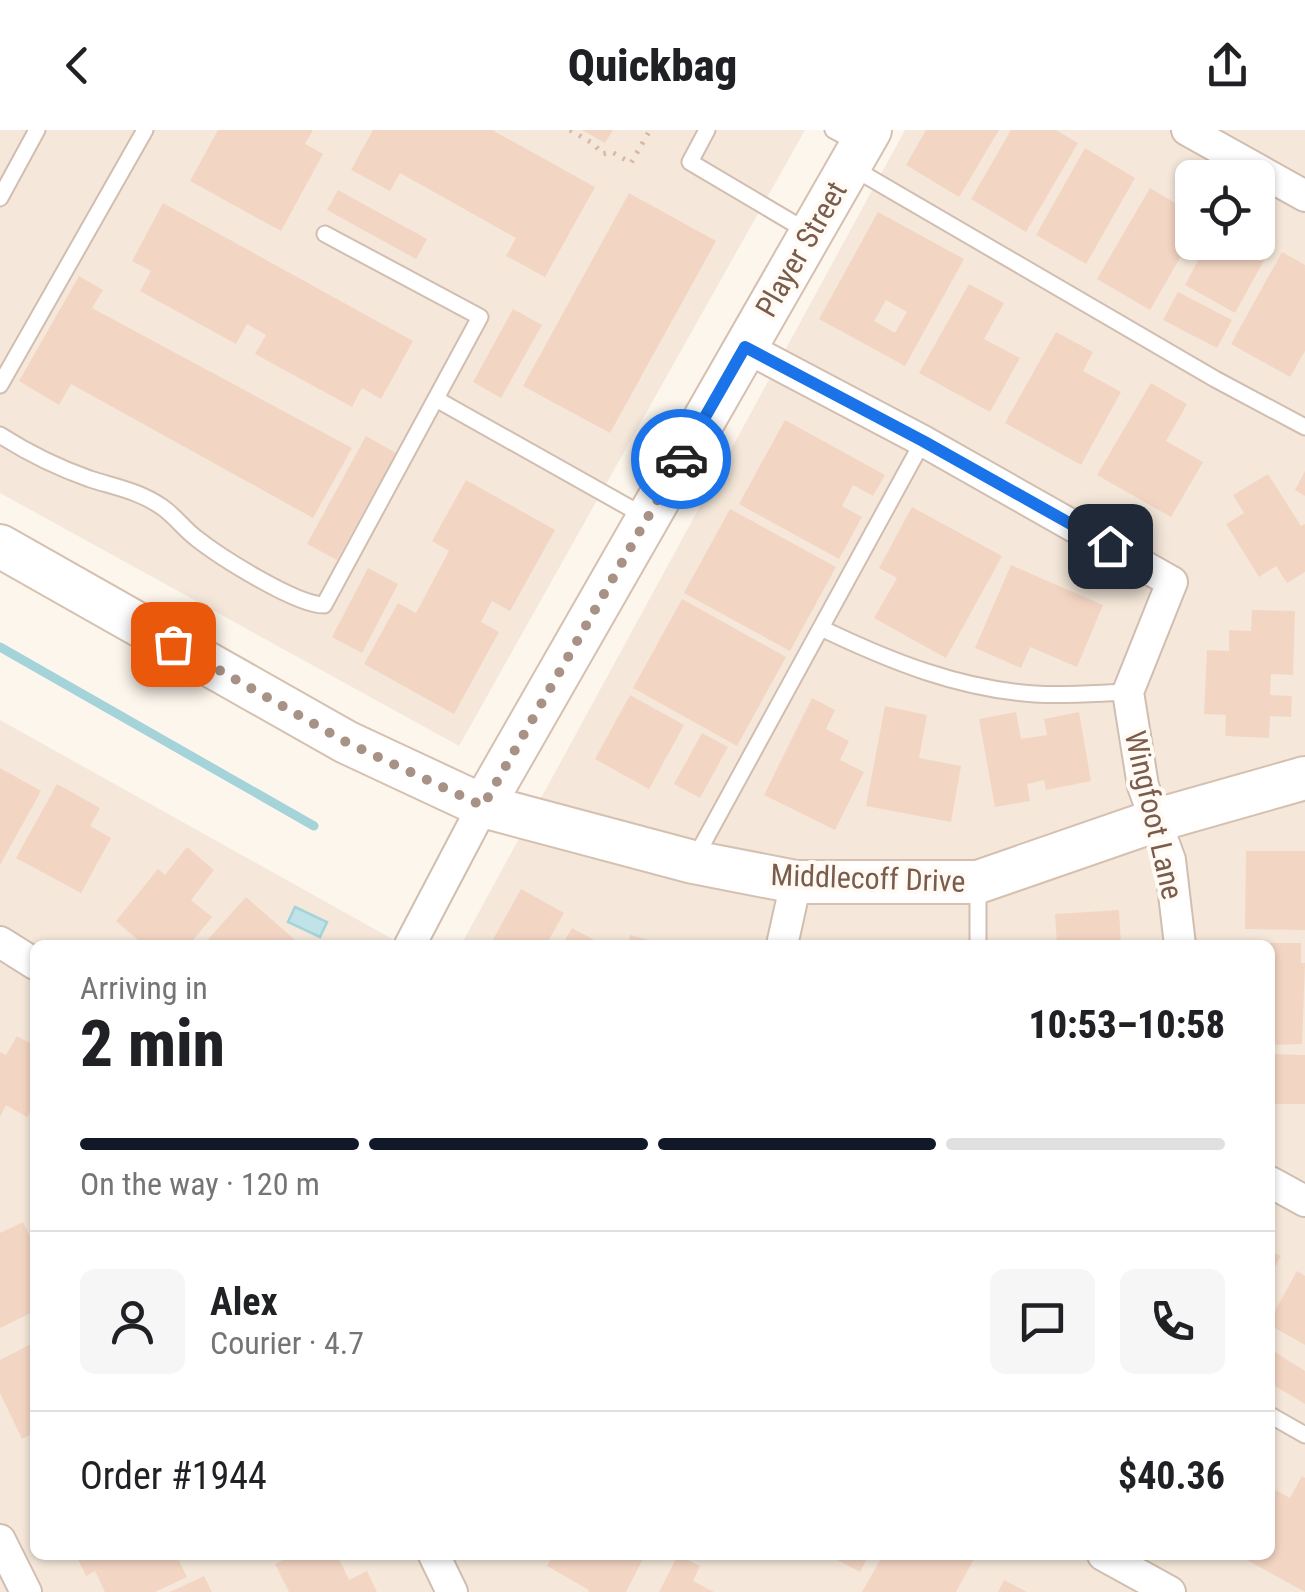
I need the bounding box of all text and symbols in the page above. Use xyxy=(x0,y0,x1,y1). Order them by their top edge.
icon: back xyxy=(50,38,105,93)
icon: share xyxy=(1200,38,1255,93)
text: Quickbag xyxy=(568,39,737,92)
map controls xyxy=(1175,160,1275,260)
button: locate xyxy=(1175,160,1275,260)
street label: Player Street xyxy=(748,175,854,323)
courier xyxy=(631,409,731,509)
icon: car xyxy=(654,432,709,487)
pin xyxy=(1068,504,1153,589)
icon: home xyxy=(1083,519,1138,574)
pin xyxy=(131,602,216,687)
icon: bag xyxy=(146,617,201,672)
street label: Wingfoot Lane xyxy=(1118,727,1190,903)
street label: Middlecoff Drive xyxy=(770,857,966,899)
text: Arriving in xyxy=(80,969,208,1007)
text: 10:53–10:58 xyxy=(1028,1003,1225,1047)
text: 2 min xyxy=(80,1006,225,1082)
text: On the way · 120 m xyxy=(80,1165,320,1203)
button: person xyxy=(80,1269,185,1374)
button: chat xyxy=(990,1269,1095,1374)
button: phone xyxy=(1120,1269,1225,1374)
text: Alex xyxy=(210,1280,278,1324)
text: Courier · 4.7 xyxy=(210,1324,364,1362)
text: Order #1944 xyxy=(80,1454,267,1498)
text: $40.36 xyxy=(1118,1454,1225,1498)

